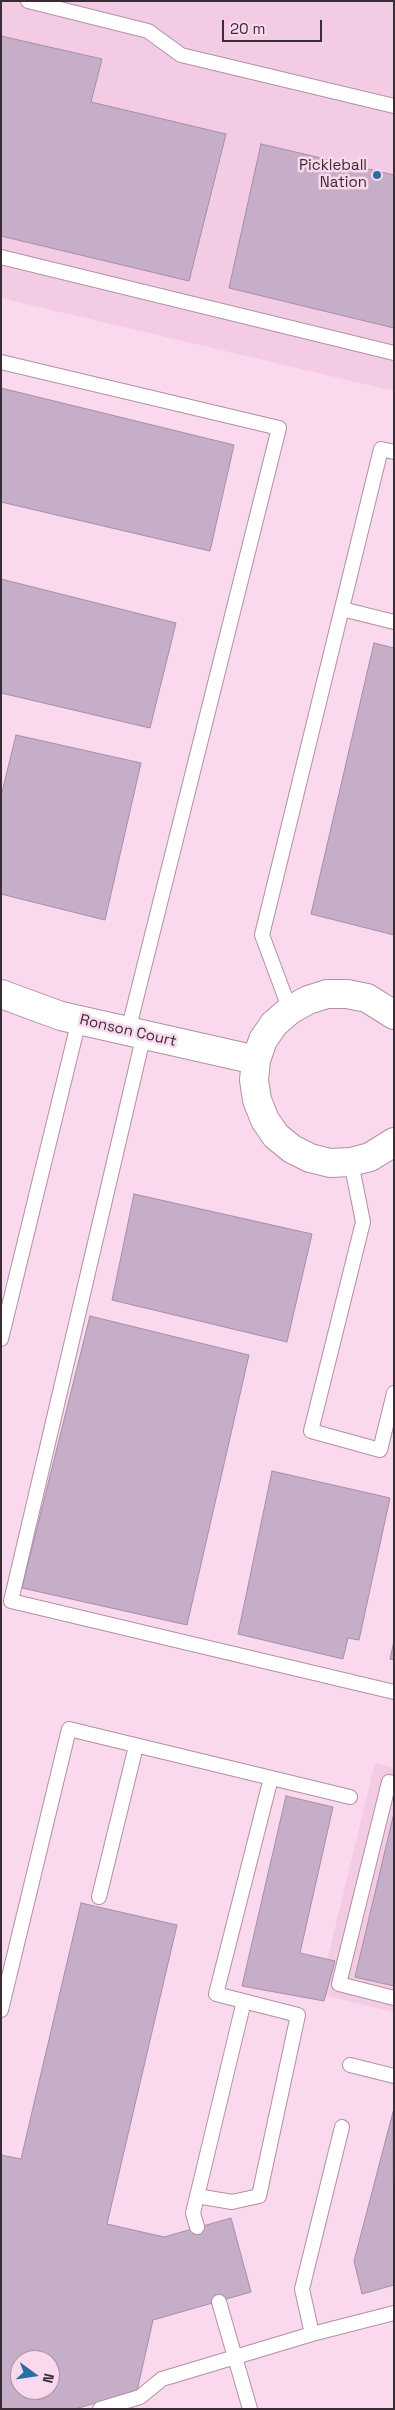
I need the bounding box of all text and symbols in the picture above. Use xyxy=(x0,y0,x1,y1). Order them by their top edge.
scale bar xyxy=(225,10,325,42)
text: 20 m xyxy=(230,19,265,38)
place label: Pickleball Nation xyxy=(299,157,367,192)
marker: Pickleball Nation xyxy=(371,169,383,181)
street label: Ronson Court xyxy=(78,1011,178,1051)
north arrow xyxy=(10,2350,60,2400)
text: N xyxy=(39,2372,58,2385)

